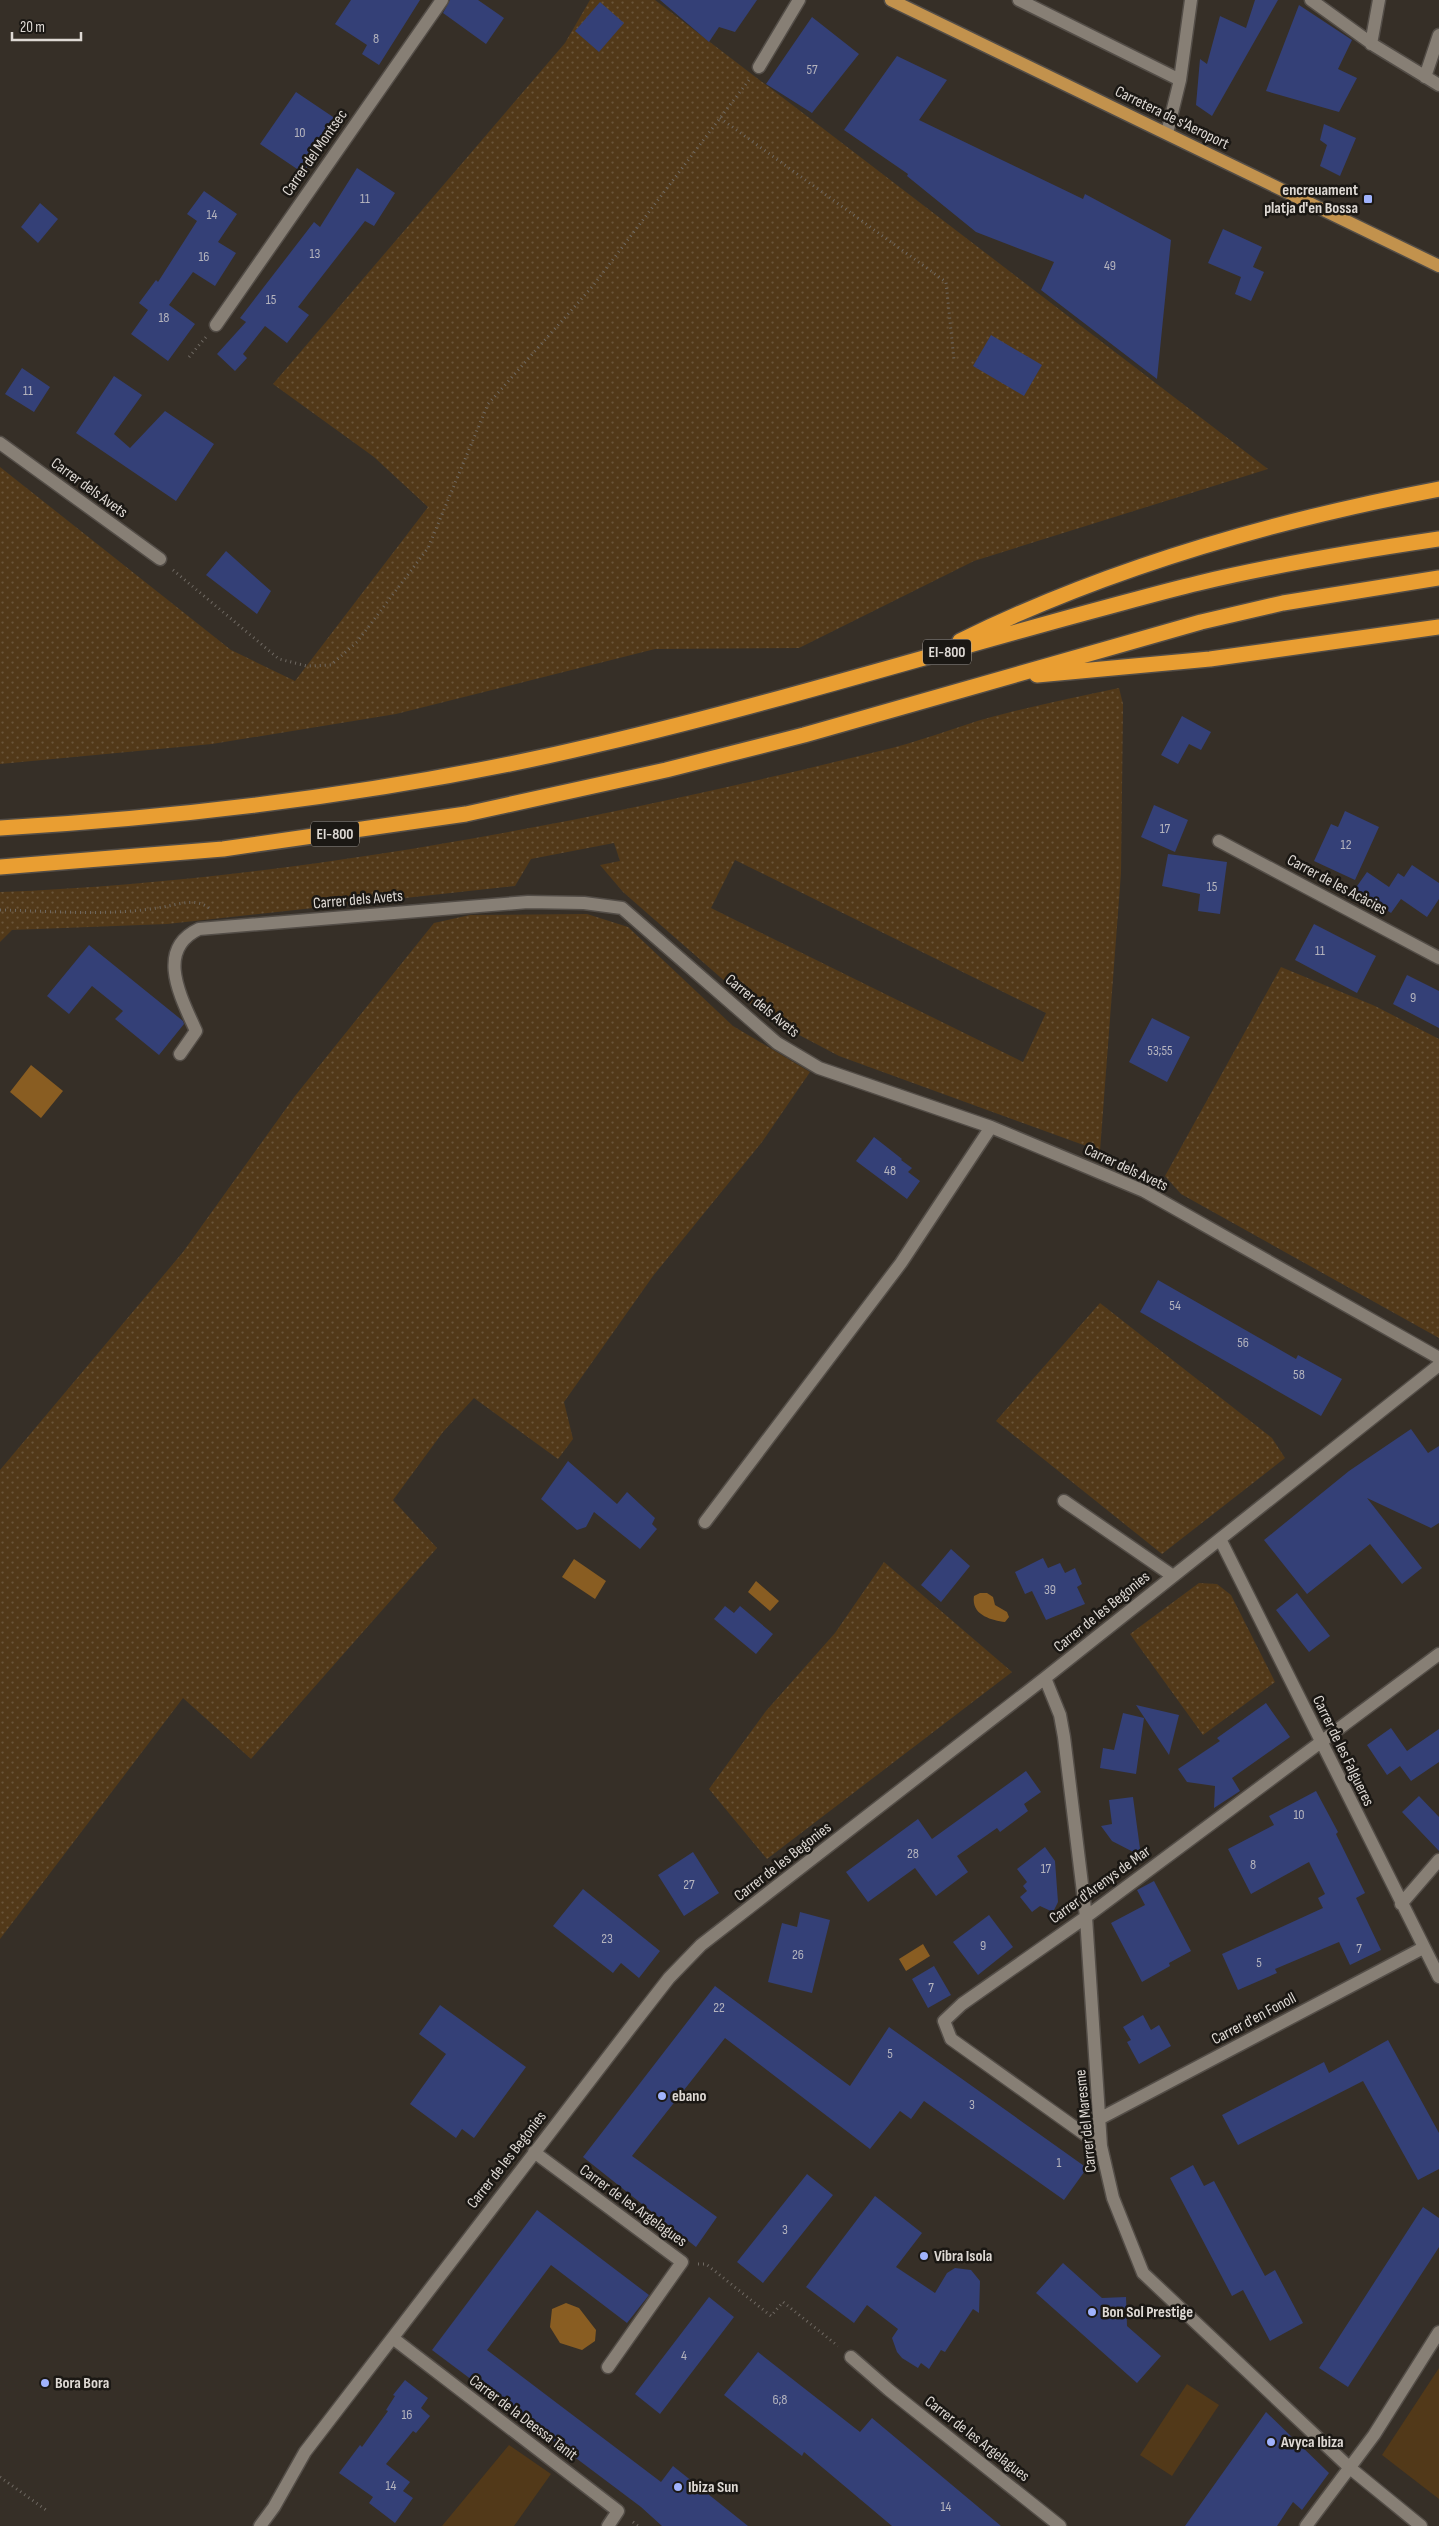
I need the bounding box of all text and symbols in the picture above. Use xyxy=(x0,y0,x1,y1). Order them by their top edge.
scale bar xyxy=(12,10,81,42)
text: 20 m xyxy=(20,18,45,37)
house number: 8 xyxy=(373,30,379,47)
house number: 57 xyxy=(806,61,818,78)
street label: Carretera de s'Aeroport xyxy=(1112,82,1232,154)
street label: Carrer del Montsec xyxy=(278,106,352,200)
house number: 10 xyxy=(294,124,306,141)
place label: encreuament platja d'en Bossa xyxy=(1264,181,1358,218)
house number: 11 xyxy=(360,190,370,207)
marker: encreuament platja d'en Bossa xyxy=(1362,193,1374,205)
house number: 14 xyxy=(207,206,218,223)
house number: 13 xyxy=(310,245,321,262)
house number: 16 xyxy=(198,248,210,265)
house number: 49 xyxy=(1104,257,1116,274)
house number: 15 xyxy=(266,291,277,308)
house number: 18 xyxy=(158,309,170,326)
house number: 11 xyxy=(23,382,33,399)
street label: Carrer dels Avets xyxy=(47,454,131,522)
road number: EI-800 xyxy=(923,640,971,664)
house number: 17 xyxy=(1160,820,1171,837)
road number: EI-800 xyxy=(311,822,359,846)
house number: 12 xyxy=(1341,836,1352,853)
street label: Carrer de les Acàcies xyxy=(1284,851,1390,919)
house number: 15 xyxy=(1207,878,1218,895)
street label: Carrer dels Avets xyxy=(312,887,404,913)
house number: 11 xyxy=(1315,942,1325,959)
street label: Carrer dels Avets xyxy=(721,970,803,1042)
house number: 9 xyxy=(1410,989,1416,1006)
house number: 53;55 xyxy=(1147,1042,1173,1059)
street label: Carrer dels Avets xyxy=(1081,1140,1171,1196)
house number: 48 xyxy=(884,1162,896,1179)
house number: 54 xyxy=(1169,1297,1181,1314)
house number: 56 xyxy=(1237,1334,1249,1351)
house number: 58 xyxy=(1293,1366,1305,1383)
street label: Carrer de les Begonies xyxy=(1050,1567,1154,1657)
house number: 39 xyxy=(1044,1581,1056,1598)
street label: Carrer de les Falgueres xyxy=(1308,1693,1378,1810)
house number: 10 xyxy=(1293,1806,1305,1823)
street label: Carrer de les Begonies xyxy=(731,1818,836,1906)
street label: Carrer d'Arenys de Mar xyxy=(1046,1842,1155,1928)
house number: 28 xyxy=(907,1845,919,1862)
house number: 8 xyxy=(1250,1856,1256,1873)
house number: 17 xyxy=(1041,1860,1052,1877)
house number: 27 xyxy=(683,1876,695,1893)
house number: 23 xyxy=(601,1930,613,1947)
house number: 9 xyxy=(980,1937,986,1954)
house number: 7 xyxy=(1356,1940,1362,1957)
house number: 26 xyxy=(792,1946,804,1963)
house number: 5 xyxy=(1256,1954,1262,1971)
house number: 7 xyxy=(928,1979,934,1996)
street label: Carrer d'en Fonoll xyxy=(1208,1989,1300,2049)
house number: 22 xyxy=(713,1999,725,2016)
house number: 5 xyxy=(887,2045,893,2062)
street label: Carrer del Maresme xyxy=(1071,2068,1101,2174)
place label: ebano xyxy=(672,2087,706,2106)
marker: ebano xyxy=(656,2090,668,2102)
house number: 3 xyxy=(969,2096,975,2113)
street label: Carrer de les Begonies xyxy=(463,2107,551,2212)
house number: 1 xyxy=(1057,2154,1062,2171)
street label: Carrer de les Argelagues xyxy=(576,2161,691,2251)
house number: 3 xyxy=(782,2221,788,2238)
place label: Vibra Isola xyxy=(934,2247,992,2266)
marker: Vibra Isola xyxy=(918,2250,930,2262)
place label: Bon Sol Prestige xyxy=(1102,2303,1193,2322)
marker: Bon Sol Prestige xyxy=(1086,2306,1098,2318)
house number: 4 xyxy=(681,2347,687,2364)
street label: Carrer de la Deessa Tanit xyxy=(465,2371,581,2465)
place label: Bora Bora xyxy=(55,2374,109,2393)
marker: Bora Bora xyxy=(39,2377,51,2389)
house number: 6;8 xyxy=(773,2391,788,2408)
street label: Carrer de les Argelagues xyxy=(921,2392,1033,2486)
house number: 16 xyxy=(401,2406,413,2423)
place label: Avyca Ibiza xyxy=(1280,2433,1344,2452)
marker: Avyca Ibiza xyxy=(1265,2436,1277,2448)
house number: 14 xyxy=(386,2477,397,2494)
place label: Ibiza Sun xyxy=(688,2478,738,2497)
marker: Ibiza Sun xyxy=(672,2481,684,2493)
house number: 14 xyxy=(941,2498,952,2515)

